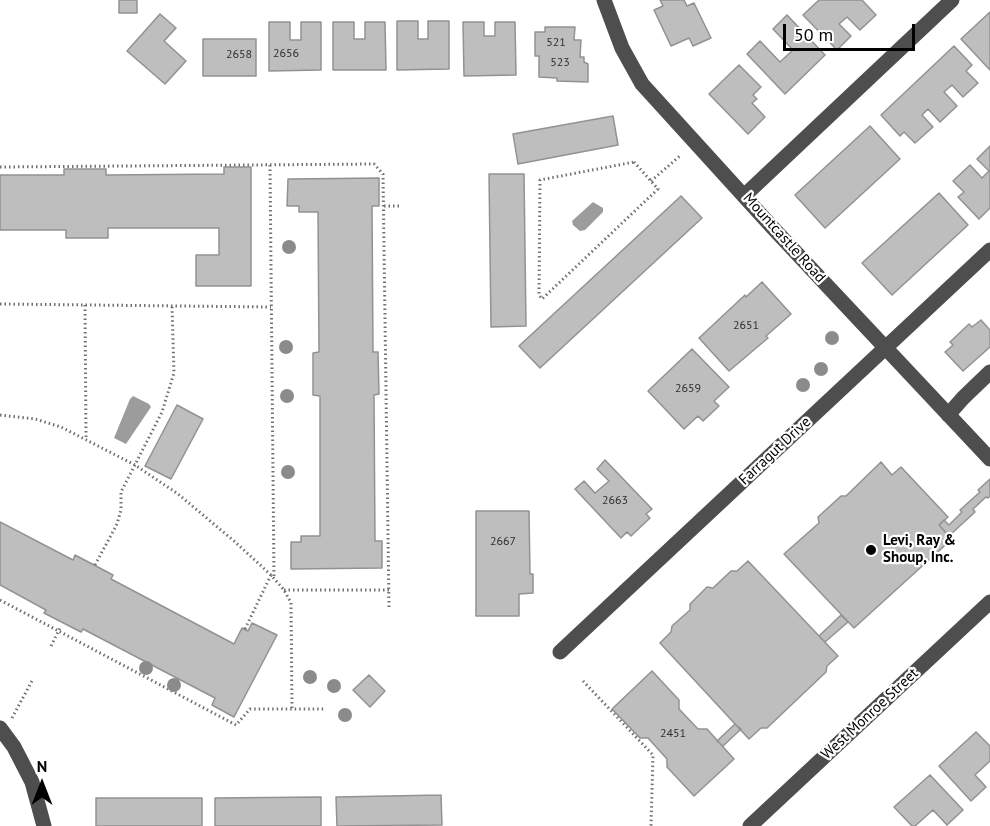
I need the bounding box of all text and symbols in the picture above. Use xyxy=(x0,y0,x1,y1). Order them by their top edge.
scale bar xyxy=(786,12,918,50)
text: 50 m xyxy=(794,23,833,46)
house number: 521 xyxy=(546,36,566,50)
house number: 2656 xyxy=(273,47,299,61)
house number: 2658 xyxy=(226,48,252,62)
house number: 523 xyxy=(550,56,570,70)
street label: Mountcastle Road xyxy=(739,189,829,287)
house number: 2651 xyxy=(733,319,759,333)
house number: 2659 xyxy=(675,382,701,396)
street label: Farragut Drive xyxy=(735,413,815,489)
house number: 2663 xyxy=(602,494,628,508)
place label: Levi, Ray & Shoup, Inc. xyxy=(883,532,956,567)
house number: 2667 xyxy=(490,535,516,549)
marker: Levi, Ray & Shoup, Inc. xyxy=(864,543,878,557)
street label: West Monroe Street xyxy=(818,664,922,764)
house number: 2451 xyxy=(660,727,686,741)
north arrow xyxy=(12,754,72,814)
text: N xyxy=(37,756,47,776)

